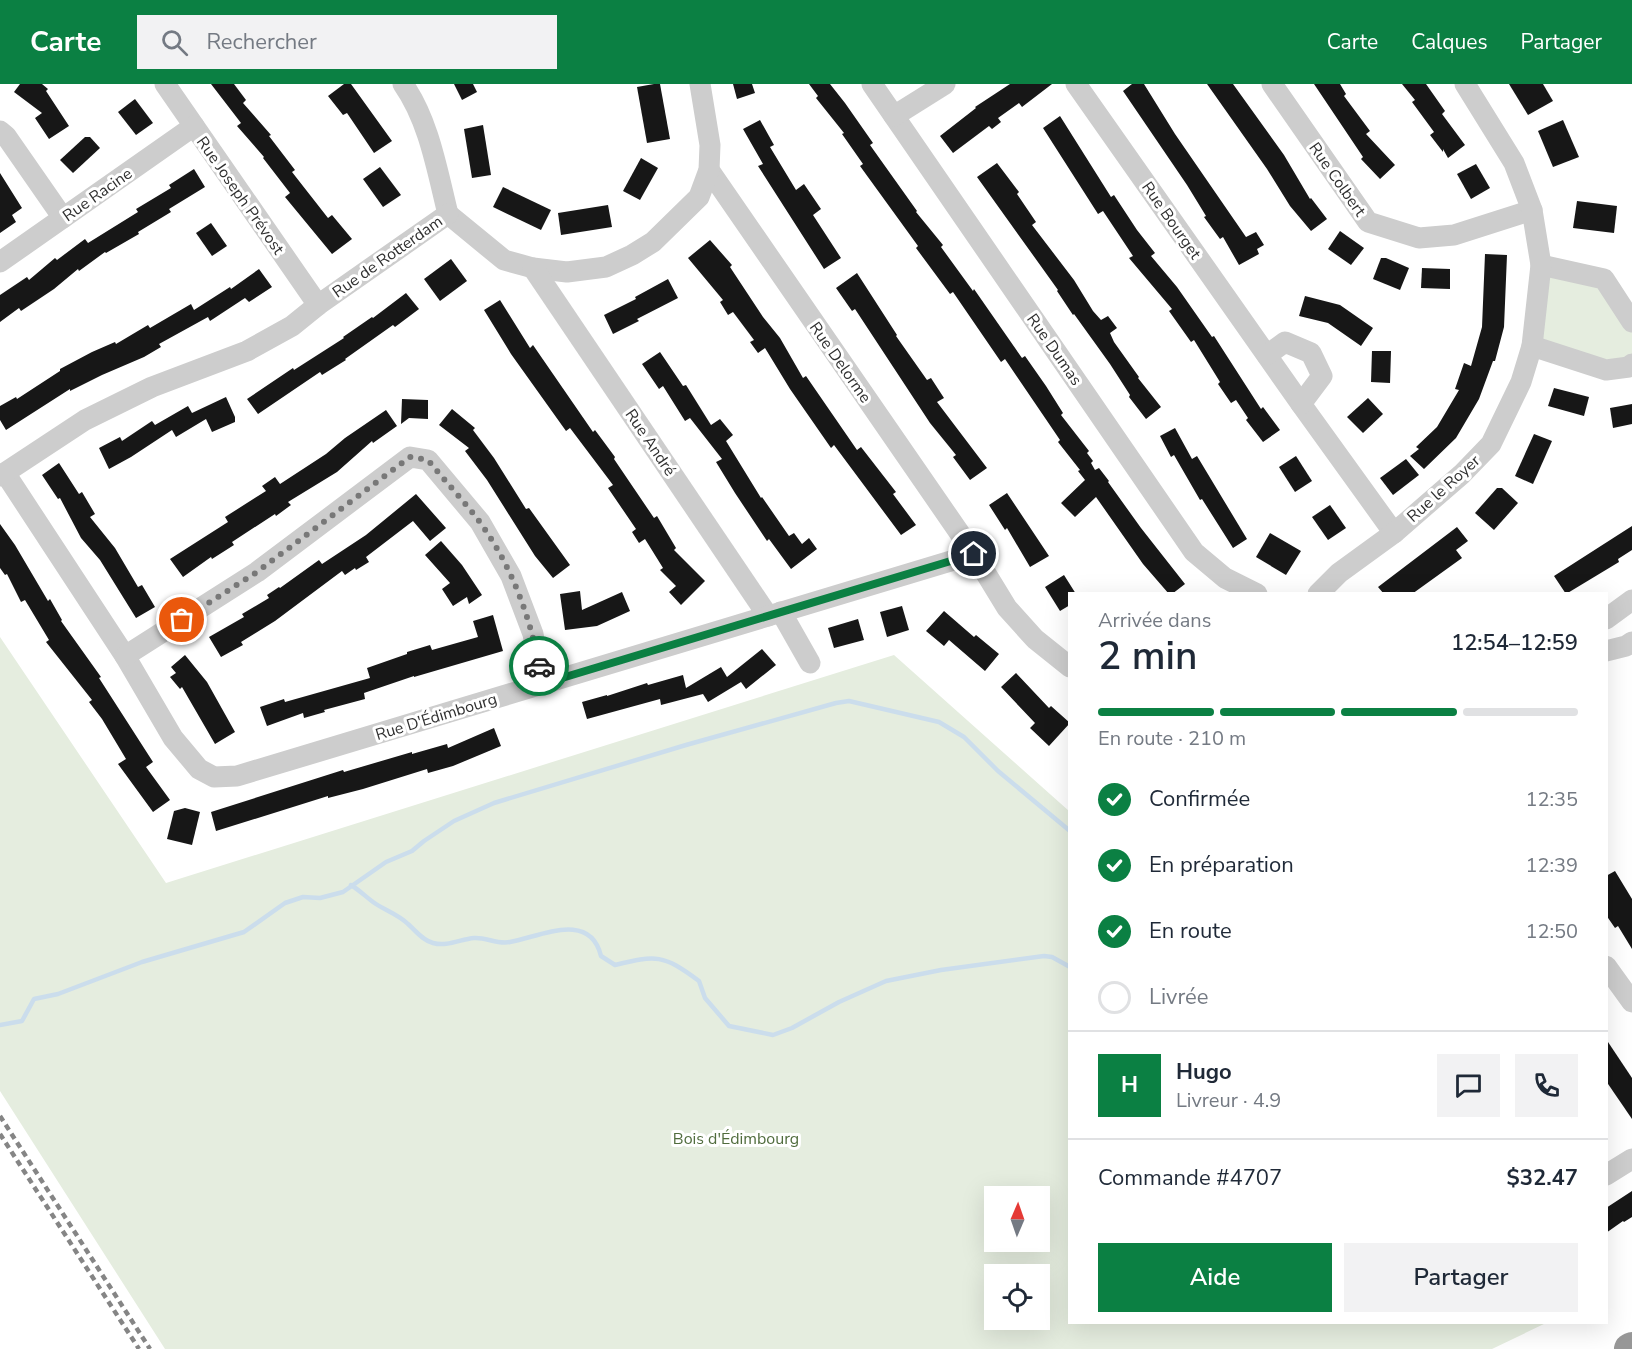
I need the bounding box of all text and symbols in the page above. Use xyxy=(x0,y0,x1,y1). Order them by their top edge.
search box xyxy=(137,15,557,69)
text: Carte xyxy=(30,23,101,61)
icon: search xyxy=(158,26,191,59)
text: Rechercher xyxy=(206,27,317,57)
text: Carte xyxy=(1327,28,1378,56)
text: Calques xyxy=(1411,28,1488,56)
text: Partager xyxy=(1521,28,1602,56)
street label: Rue Joseph Prévost xyxy=(191,132,289,259)
street label: Rue Colbert xyxy=(1304,138,1371,221)
street label: Rue Racine xyxy=(58,163,137,227)
street label: Rue Bourget xyxy=(1136,177,1206,264)
street label: Rue de Rotterdam xyxy=(328,210,447,303)
street label: Rue Dumas xyxy=(1021,309,1087,390)
street label: Rue Delorme xyxy=(804,318,876,407)
street label: Rue André xyxy=(620,405,681,480)
street label: Rue le Royer xyxy=(1402,450,1485,527)
pin xyxy=(948,528,999,579)
icon: home xyxy=(957,537,990,570)
pin xyxy=(156,594,207,645)
icon: bag xyxy=(165,603,198,636)
text: Arrivée dans xyxy=(1098,607,1211,634)
text: 12:54–12:59 xyxy=(1451,628,1578,658)
text: 2 min xyxy=(1098,630,1197,683)
courier xyxy=(509,636,569,696)
icon: car xyxy=(523,650,556,683)
street label: Rue D'Édimbourg xyxy=(373,688,500,746)
text: En route · 210 m xyxy=(1098,725,1246,752)
icon: check xyxy=(1098,783,1131,816)
text: Confirmée xyxy=(1149,784,1250,814)
text: 12:35 xyxy=(1525,786,1578,813)
icon: check xyxy=(1098,849,1131,882)
text: En préparation xyxy=(1149,850,1294,880)
text: 12:39 xyxy=(1525,852,1578,879)
icon: check xyxy=(1098,915,1131,948)
text: En route xyxy=(1149,916,1232,946)
text: 12:50 xyxy=(1525,918,1578,945)
text: Livrée xyxy=(1149,982,1209,1012)
button: chat xyxy=(1437,1054,1500,1117)
button: phone xyxy=(1515,1054,1578,1117)
text: Hugo xyxy=(1176,1057,1232,1087)
text: H xyxy=(1121,1070,1138,1100)
text: Livreur · 4.9 xyxy=(1176,1087,1281,1114)
park label: Bois d'Édimbourg xyxy=(673,1128,799,1150)
text: Commande #4707 xyxy=(1098,1163,1282,1193)
text: $32.47 xyxy=(1507,1163,1578,1193)
north arrow xyxy=(984,1186,1050,1252)
map controls xyxy=(984,1186,1050,1330)
button: Aide xyxy=(1098,1243,1332,1312)
button: Partager xyxy=(1344,1243,1578,1312)
button: locate xyxy=(984,1264,1050,1330)

